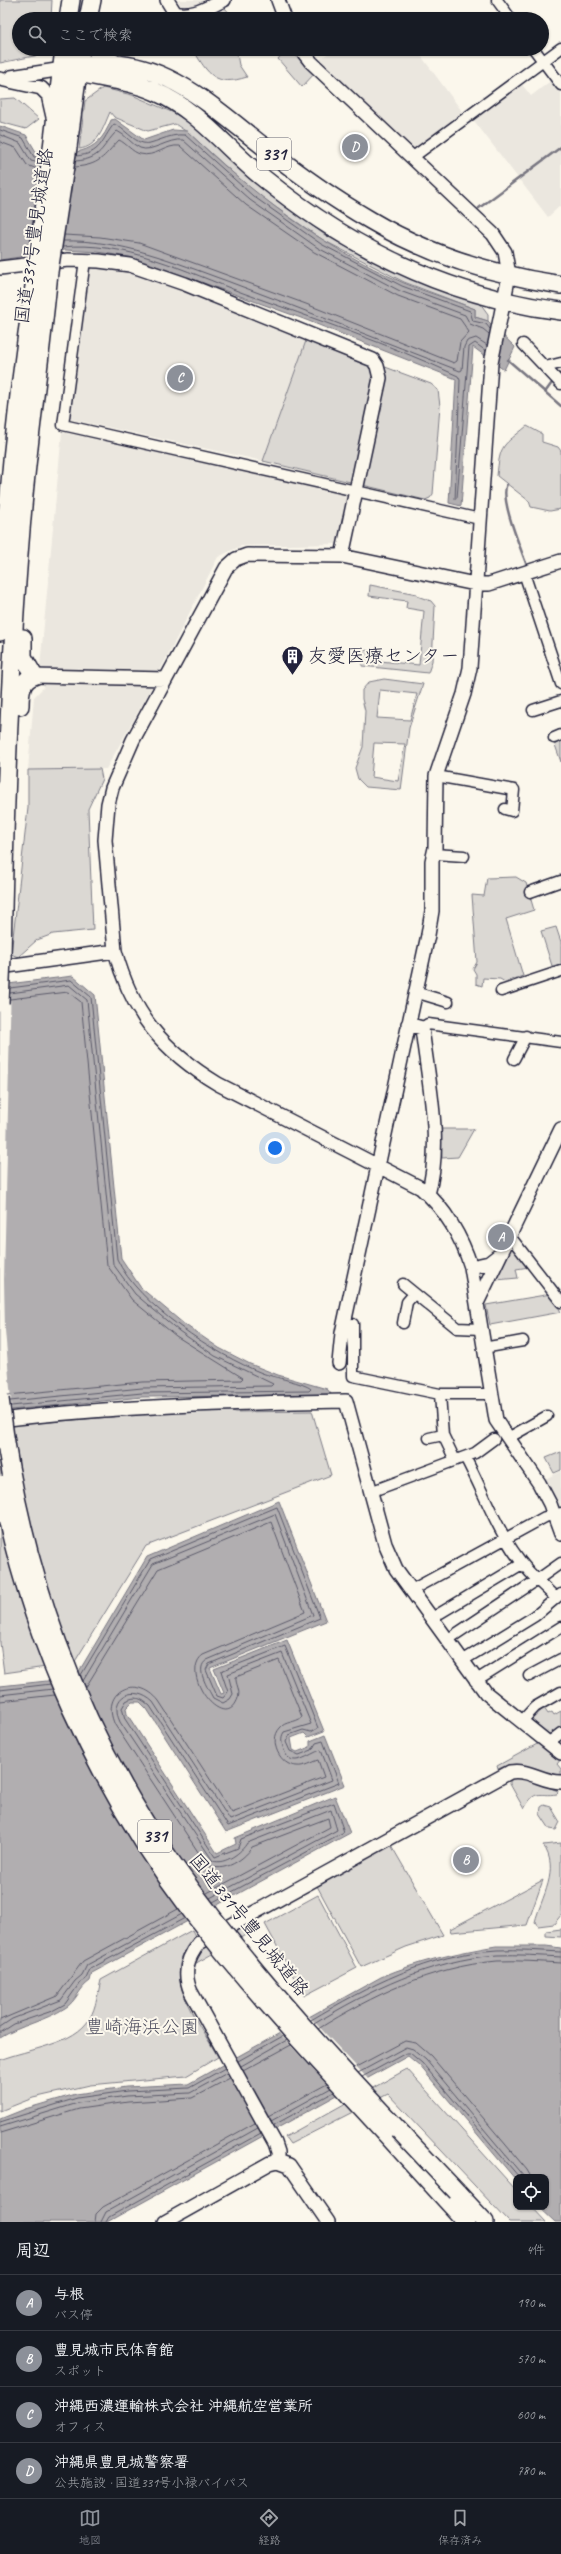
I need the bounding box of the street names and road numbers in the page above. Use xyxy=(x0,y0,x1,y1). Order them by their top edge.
road number: 331 xyxy=(257,138,291,170)
street label: 国道331号豊見城道路 xyxy=(10,146,58,326)
road number: 331 xyxy=(138,1820,172,1852)
street label: 国道331号豊見城道路 xyxy=(184,1848,314,2002)

